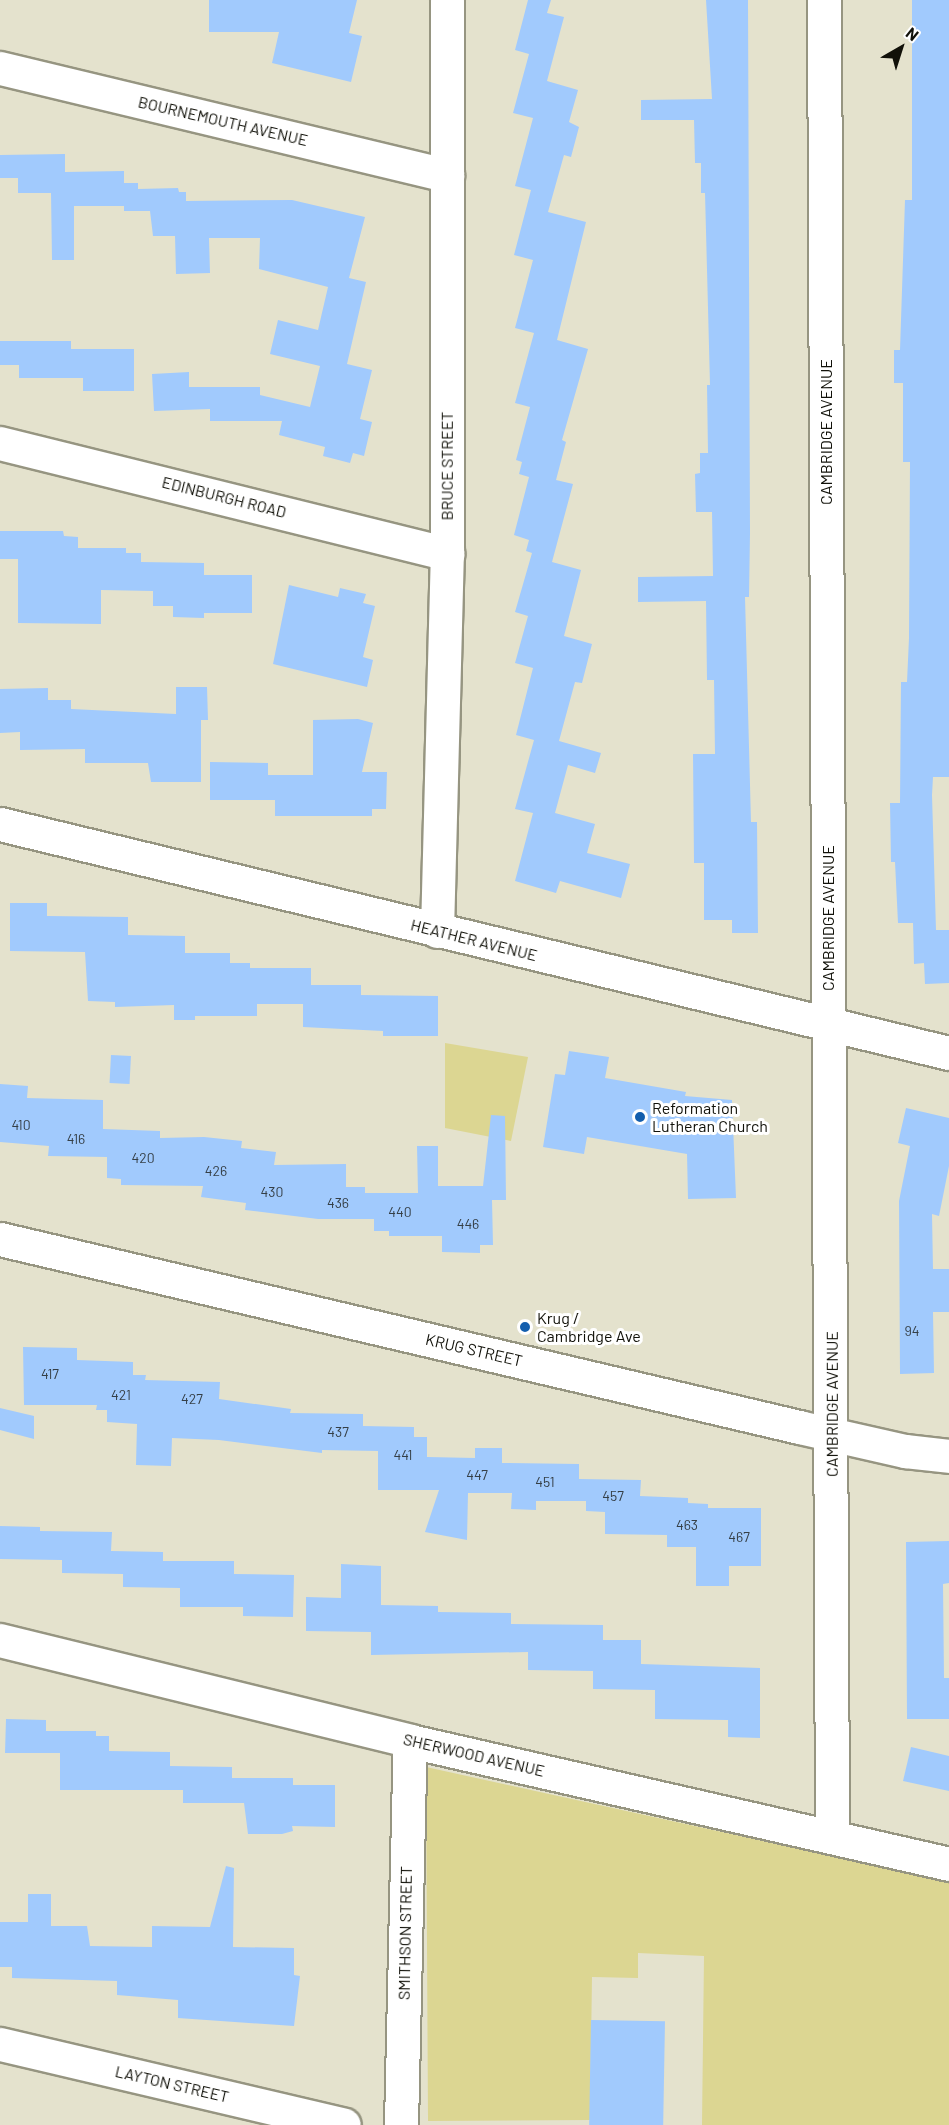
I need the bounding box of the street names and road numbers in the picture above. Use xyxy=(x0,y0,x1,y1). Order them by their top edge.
street label: BOURNEMOUTH AVENUE xyxy=(136,92,310,150)
street label: CAMBRIDGE AVENUE xyxy=(816,359,836,505)
street label: BRUCE STREET xyxy=(437,412,457,520)
street label: EDINBURGH ROAD xyxy=(160,472,288,522)
street label: CAMBRIDGE AVENUE xyxy=(818,845,838,991)
street label: HEATHER AVENUE xyxy=(409,915,539,965)
street label: KRUG STREET xyxy=(424,1330,524,1370)
street label: CAMBRIDGE AVENUE xyxy=(822,1331,842,1477)
street label: SHERWOOD AVENUE xyxy=(401,1729,547,1781)
street label: SMITHSON STREET xyxy=(394,1866,416,2000)
street label: LAYTON STREET xyxy=(113,2062,231,2106)

